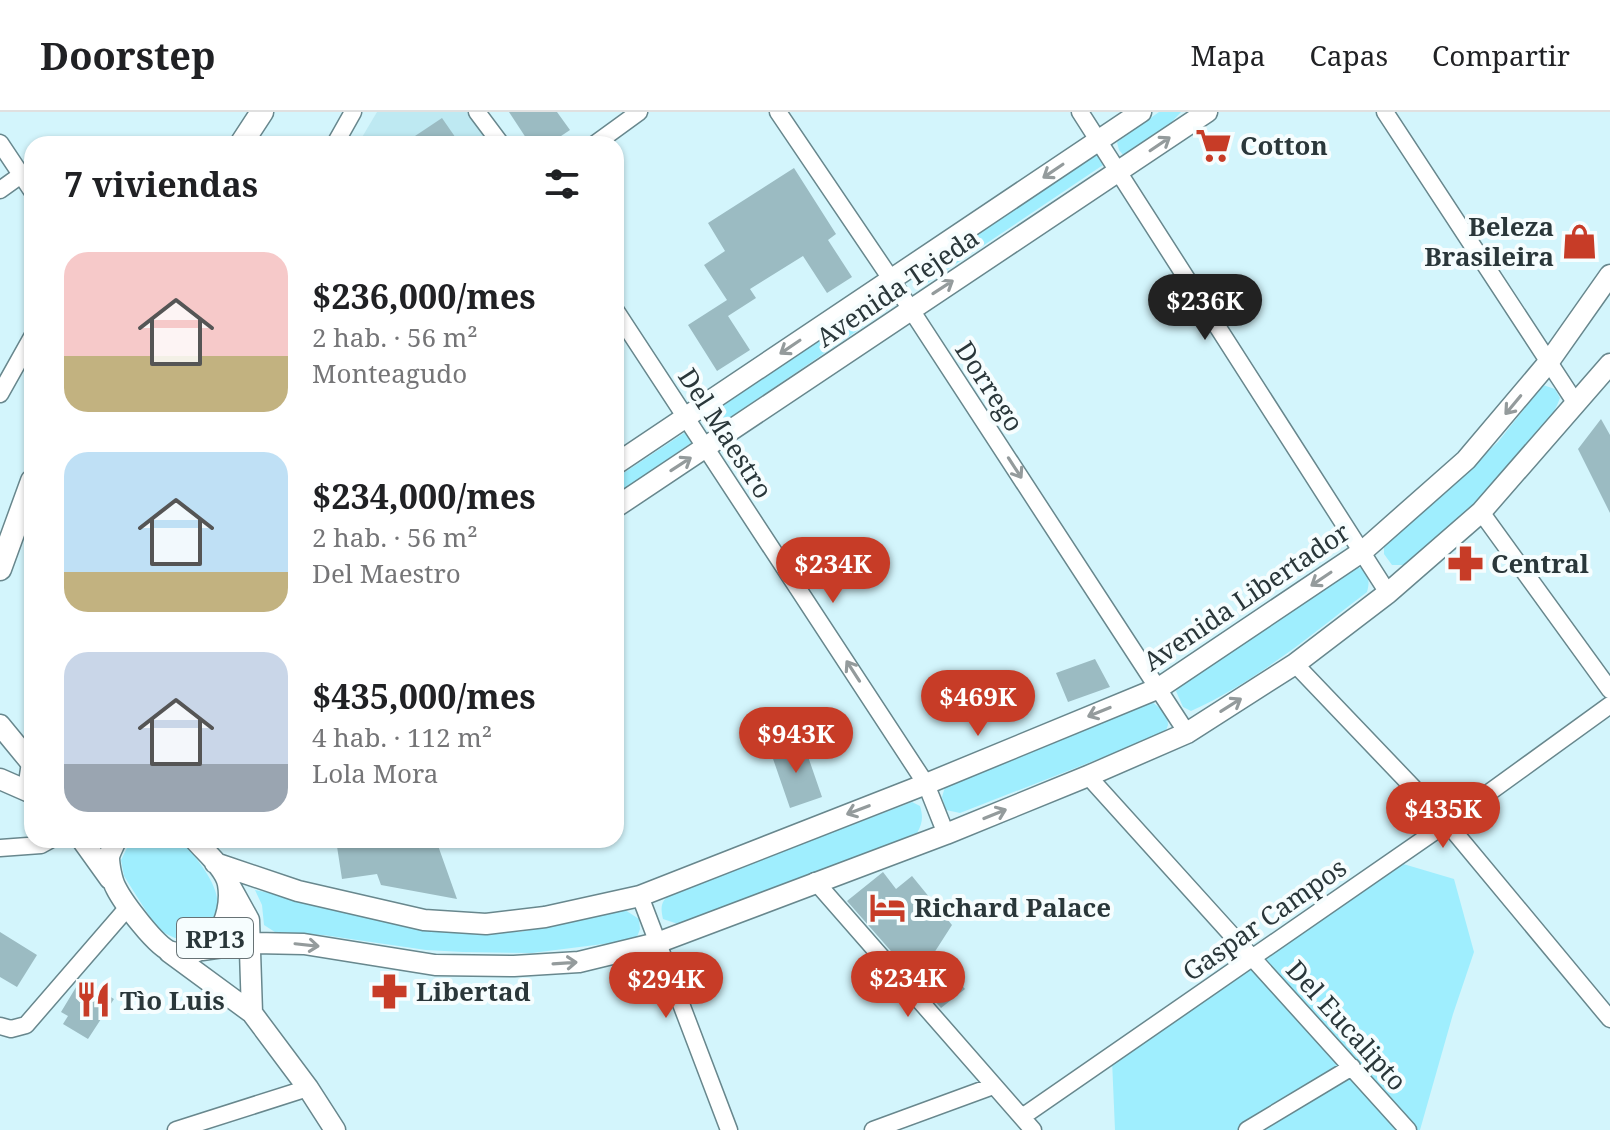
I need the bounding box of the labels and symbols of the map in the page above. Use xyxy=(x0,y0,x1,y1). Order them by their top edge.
supermarket icon: Cotton xyxy=(1195,126,1233,164)
place label: Cotton xyxy=(1240,127,1328,163)
one-way arrow xyxy=(1149,136,1171,152)
one-way arrow xyxy=(1042,163,1064,179)
place label: Beleza Brasileira xyxy=(1424,208,1554,274)
street label: Avenida Tejeda xyxy=(809,219,985,355)
shop icon: Beleza Brasileira xyxy=(1561,222,1599,260)
pin: $236K xyxy=(1149,274,1261,342)
one-way arrow xyxy=(932,279,954,295)
street label: Dorrego xyxy=(947,334,1033,438)
one-way arrow xyxy=(780,339,802,355)
street label: Del Maestro xyxy=(670,361,782,505)
one-way arrow xyxy=(1504,394,1522,415)
one-way arrow xyxy=(670,456,692,472)
one-way arrow xyxy=(1006,456,1023,478)
street label: Avenida Libertador xyxy=(1136,513,1356,679)
pin: $234K xyxy=(777,537,889,605)
pharmacy icon: Central xyxy=(1446,544,1484,582)
place label: Central xyxy=(1491,545,1589,581)
one-way arrow xyxy=(1311,571,1333,587)
one-way arrow xyxy=(844,660,860,683)
pin: $469K xyxy=(922,670,1034,738)
one-way arrow xyxy=(1219,696,1241,713)
one-way arrow xyxy=(1087,706,1112,721)
pin: $943K xyxy=(740,707,852,775)
pin: $435K xyxy=(1387,782,1499,850)
one-way arrow xyxy=(846,804,871,818)
one-way arrow xyxy=(982,805,1007,820)
street label: Gaspar Campos xyxy=(1175,849,1353,989)
hotel icon: Richard Palace xyxy=(869,888,907,926)
place label: Richard Palace xyxy=(914,889,1111,925)
road number: RP13 xyxy=(177,918,253,958)
one-way arrow xyxy=(293,938,320,953)
pin: $234K xyxy=(852,951,964,1019)
pin: $294K xyxy=(610,952,722,1020)
street label: Del Eucalipto xyxy=(1279,952,1415,1098)
one-way arrow xyxy=(551,955,578,970)
pharmacy icon: Libertad xyxy=(371,972,409,1010)
place label: Libertad xyxy=(416,973,531,1009)
restaurant icon: Tìo Luis xyxy=(75,981,113,1019)
place label: Tìo Luis xyxy=(120,982,225,1018)

